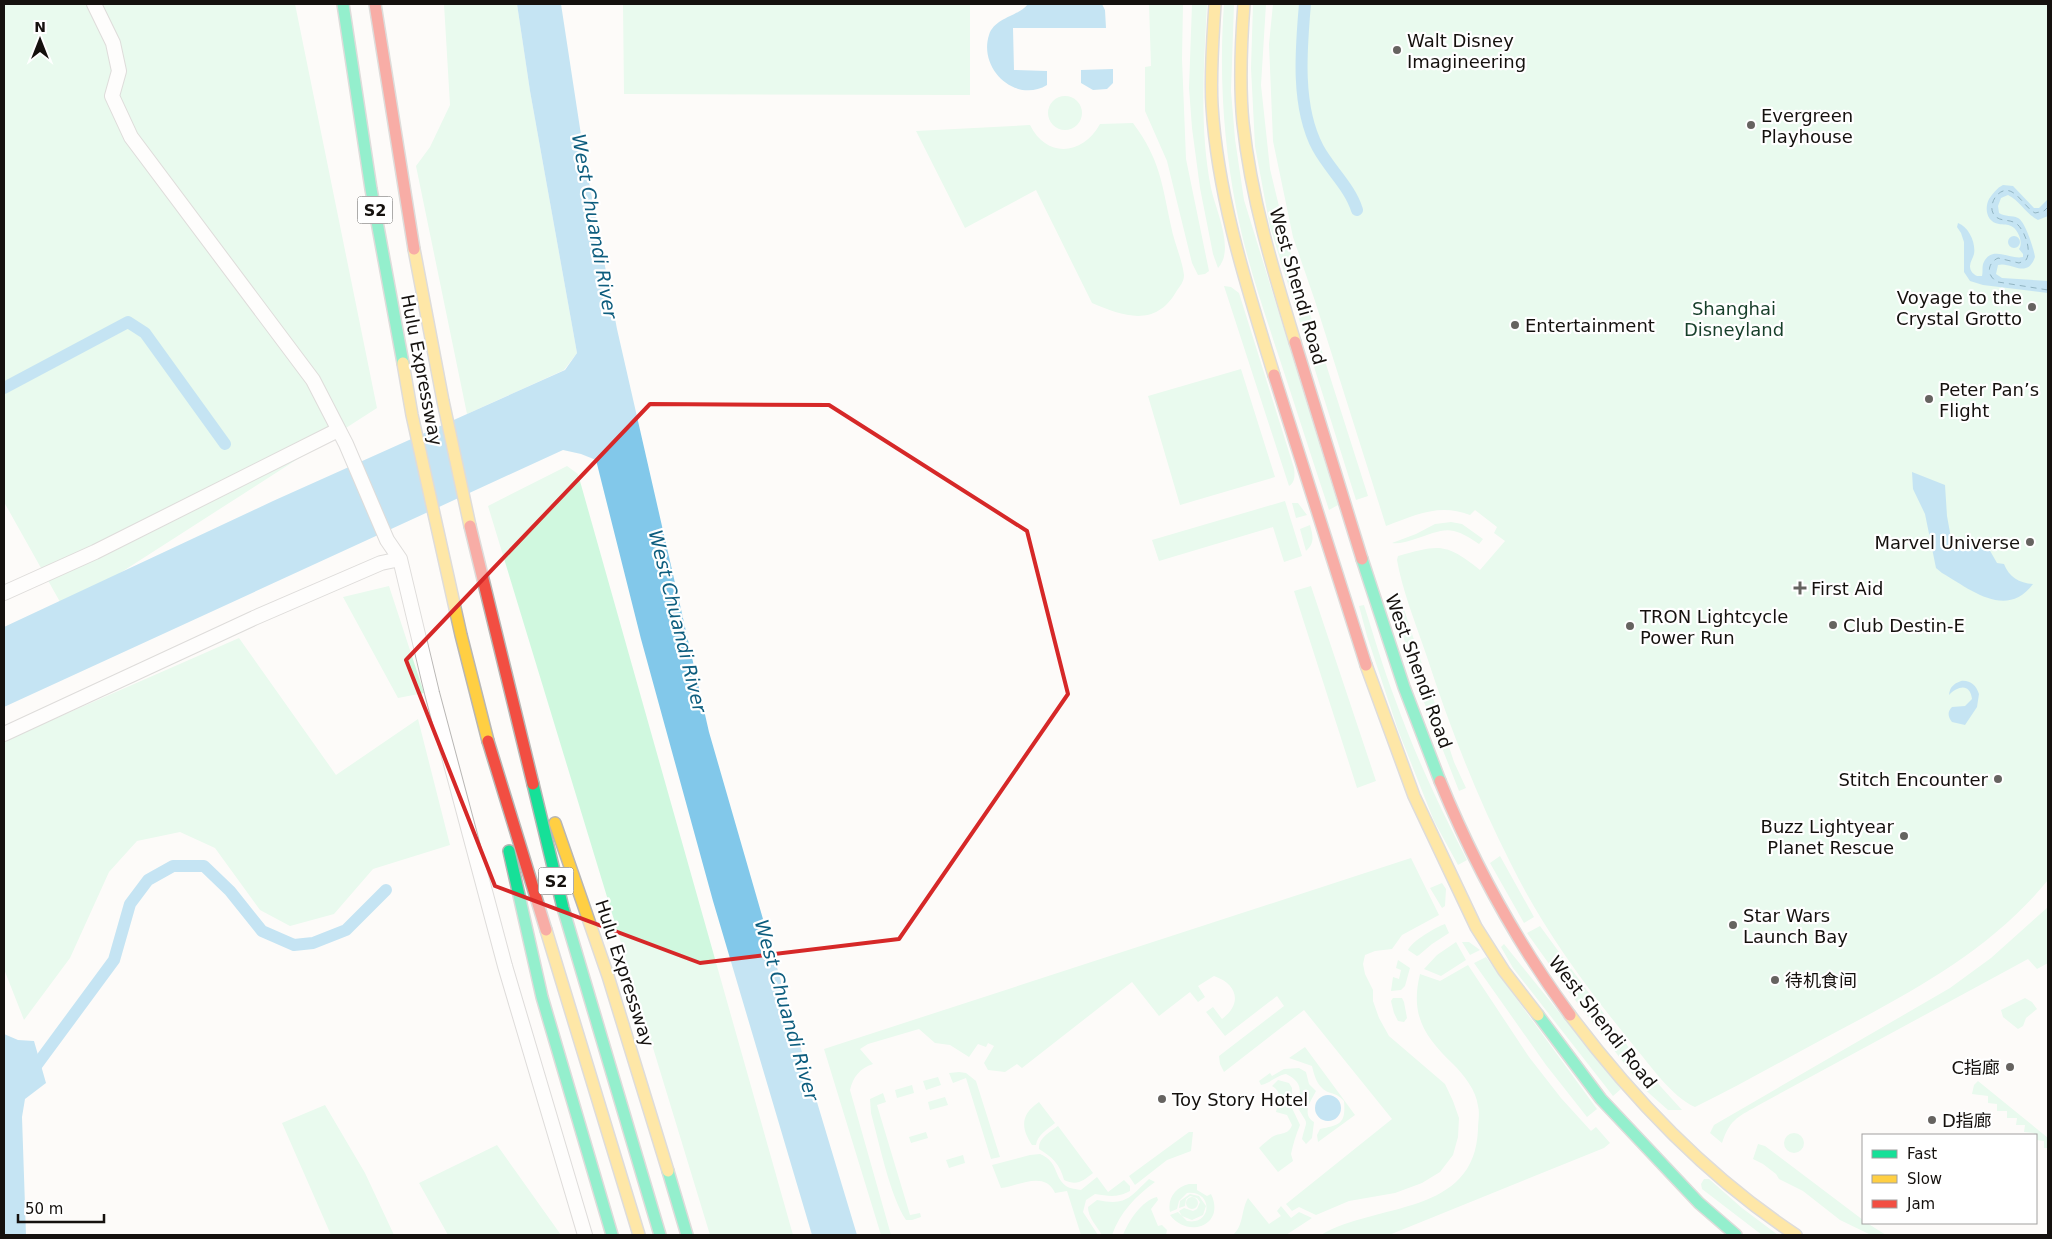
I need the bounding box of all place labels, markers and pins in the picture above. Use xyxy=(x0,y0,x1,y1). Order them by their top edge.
place label: Walt Disney Imagineering xyxy=(1407,30,1526,72)
marker: Walt Disney Imagineering xyxy=(1391,44,1403,56)
place label: Evergreen Playhouse xyxy=(1761,105,1853,147)
marker: Evergreen Playhouse xyxy=(1745,119,1757,131)
place label: Voyage to the Crystal Grotto xyxy=(1896,287,2022,329)
marker: Voyage to the Crystal Grotto xyxy=(2026,301,2038,313)
place label: Entertainment xyxy=(1525,315,1655,336)
marker: Entertainment xyxy=(1509,319,1521,331)
place label: Peter Pan’s Flight xyxy=(1939,379,2039,421)
marker: Peter Pan’s Flight xyxy=(1923,393,1935,405)
place label: Marvel Universe xyxy=(1874,532,2020,553)
marker: Marvel Universe xyxy=(2024,536,2036,548)
place label: First Aid xyxy=(1811,578,1883,599)
marker: First Aid xyxy=(1793,581,1807,595)
place label: TRON Lightcycle Power Run xyxy=(1639,606,1788,648)
place label: Club Destin-E xyxy=(1843,615,1965,636)
marker: Club Destin-E xyxy=(1827,619,1839,631)
marker: TRON Lightcycle Power Run xyxy=(1624,620,1636,632)
place label: Stitch Encounter xyxy=(1838,769,1989,790)
marker: Stitch Encounter xyxy=(1992,773,2004,785)
place label: Buzz Lightyear Planet Rescue xyxy=(1761,816,1895,858)
marker: Buzz Lightyear Planet Rescue xyxy=(1898,830,1910,842)
place label: Star Wars Launch Bay xyxy=(1743,905,1848,947)
marker: Star Wars Launch Bay xyxy=(1727,919,1739,931)
place label: 待机食间 xyxy=(1785,970,1857,991)
marker: 待机食间 xyxy=(1769,974,1781,986)
place label: C指廊 xyxy=(1951,1057,2000,1078)
marker: C指廊 xyxy=(2004,1061,2016,1073)
place label: Toy Story Hotel xyxy=(1171,1089,1308,1110)
marker: Toy Story Hotel xyxy=(1156,1093,1168,1105)
place label: D指廊 xyxy=(1942,1110,1992,1131)
marker: D指廊 xyxy=(1926,1114,1938,1126)

